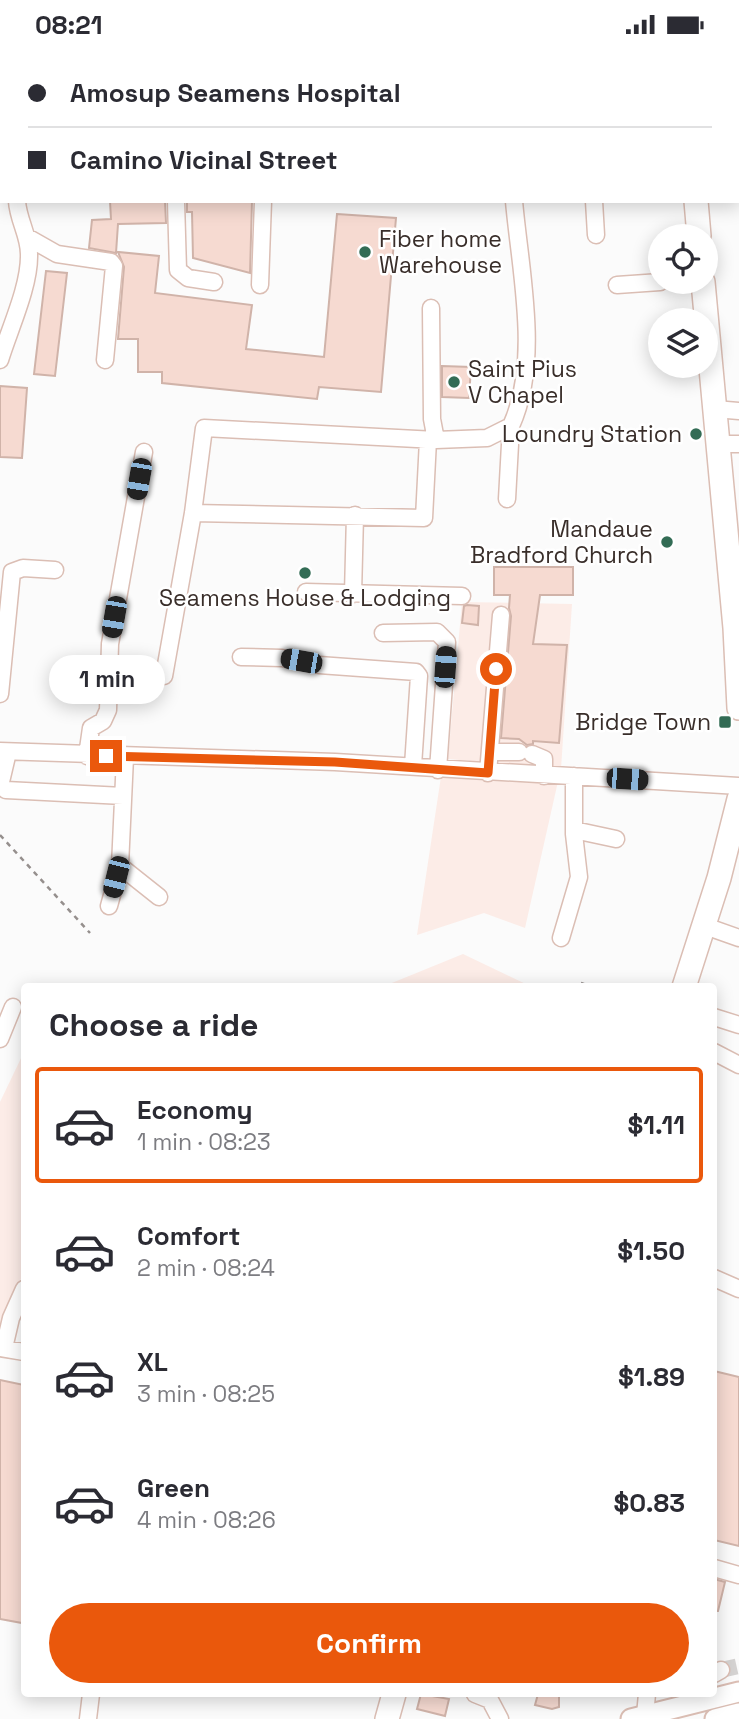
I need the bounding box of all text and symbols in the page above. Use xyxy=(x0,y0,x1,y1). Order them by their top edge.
text: 08:21 xyxy=(35,8,102,42)
text: Amosup Seamens Hospital xyxy=(70,76,401,110)
text: Camino Vicinal Street xyxy=(70,143,338,177)
place label: Fiber home Warehouse xyxy=(379,224,502,280)
map controls xyxy=(648,224,718,378)
button: locate xyxy=(648,224,718,294)
marker: Fiber home Warehouse xyxy=(357,244,373,260)
button: layers xyxy=(648,308,718,378)
place label: Saint Pius V Chapel xyxy=(468,354,577,410)
marker: Saint Pius V Chapel xyxy=(446,374,462,390)
place label: Loundry Station xyxy=(502,419,682,449)
marker: Loundry Station xyxy=(688,426,704,442)
car xyxy=(126,456,153,502)
place label: Mandaue Bradford Church xyxy=(470,514,653,570)
marker: Mandaue Bradford Church xyxy=(659,534,675,550)
marker: Seamens House & Lodging xyxy=(297,565,313,581)
place label: Seamens House & Lodging xyxy=(159,583,451,613)
car xyxy=(101,594,128,640)
car xyxy=(434,645,457,689)
car xyxy=(279,647,324,675)
route start xyxy=(480,653,512,685)
callout: 1 min xyxy=(48,655,164,703)
text: 1 min xyxy=(79,664,135,694)
place label: Bridge Town xyxy=(575,707,711,737)
marker: Bridge Town xyxy=(717,714,733,730)
route end xyxy=(90,740,122,772)
car xyxy=(606,767,649,791)
car xyxy=(101,854,132,900)
text: Choose a ride xyxy=(49,1005,259,1045)
text: Economy xyxy=(137,1093,253,1127)
icon: car xyxy=(53,1094,116,1157)
text: $1.11 xyxy=(628,1108,685,1142)
text: 1 min · 08:23 xyxy=(137,1127,271,1157)
text: Comfort xyxy=(137,1219,240,1253)
icon: car xyxy=(53,1220,116,1283)
text: $1.50 xyxy=(617,1234,685,1268)
text: 2 min · 08:24 xyxy=(137,1253,275,1283)
text: XL xyxy=(137,1345,168,1379)
icon: car xyxy=(53,1346,116,1409)
text: $1.89 xyxy=(618,1360,685,1394)
text: 3 min · 08:25 xyxy=(137,1379,275,1409)
text: Green xyxy=(137,1471,210,1505)
icon: car xyxy=(53,1472,116,1535)
text: $0.83 xyxy=(614,1486,685,1520)
text: 4 min · 08:26 xyxy=(137,1505,276,1535)
button: Confirm xyxy=(49,1603,689,1683)

